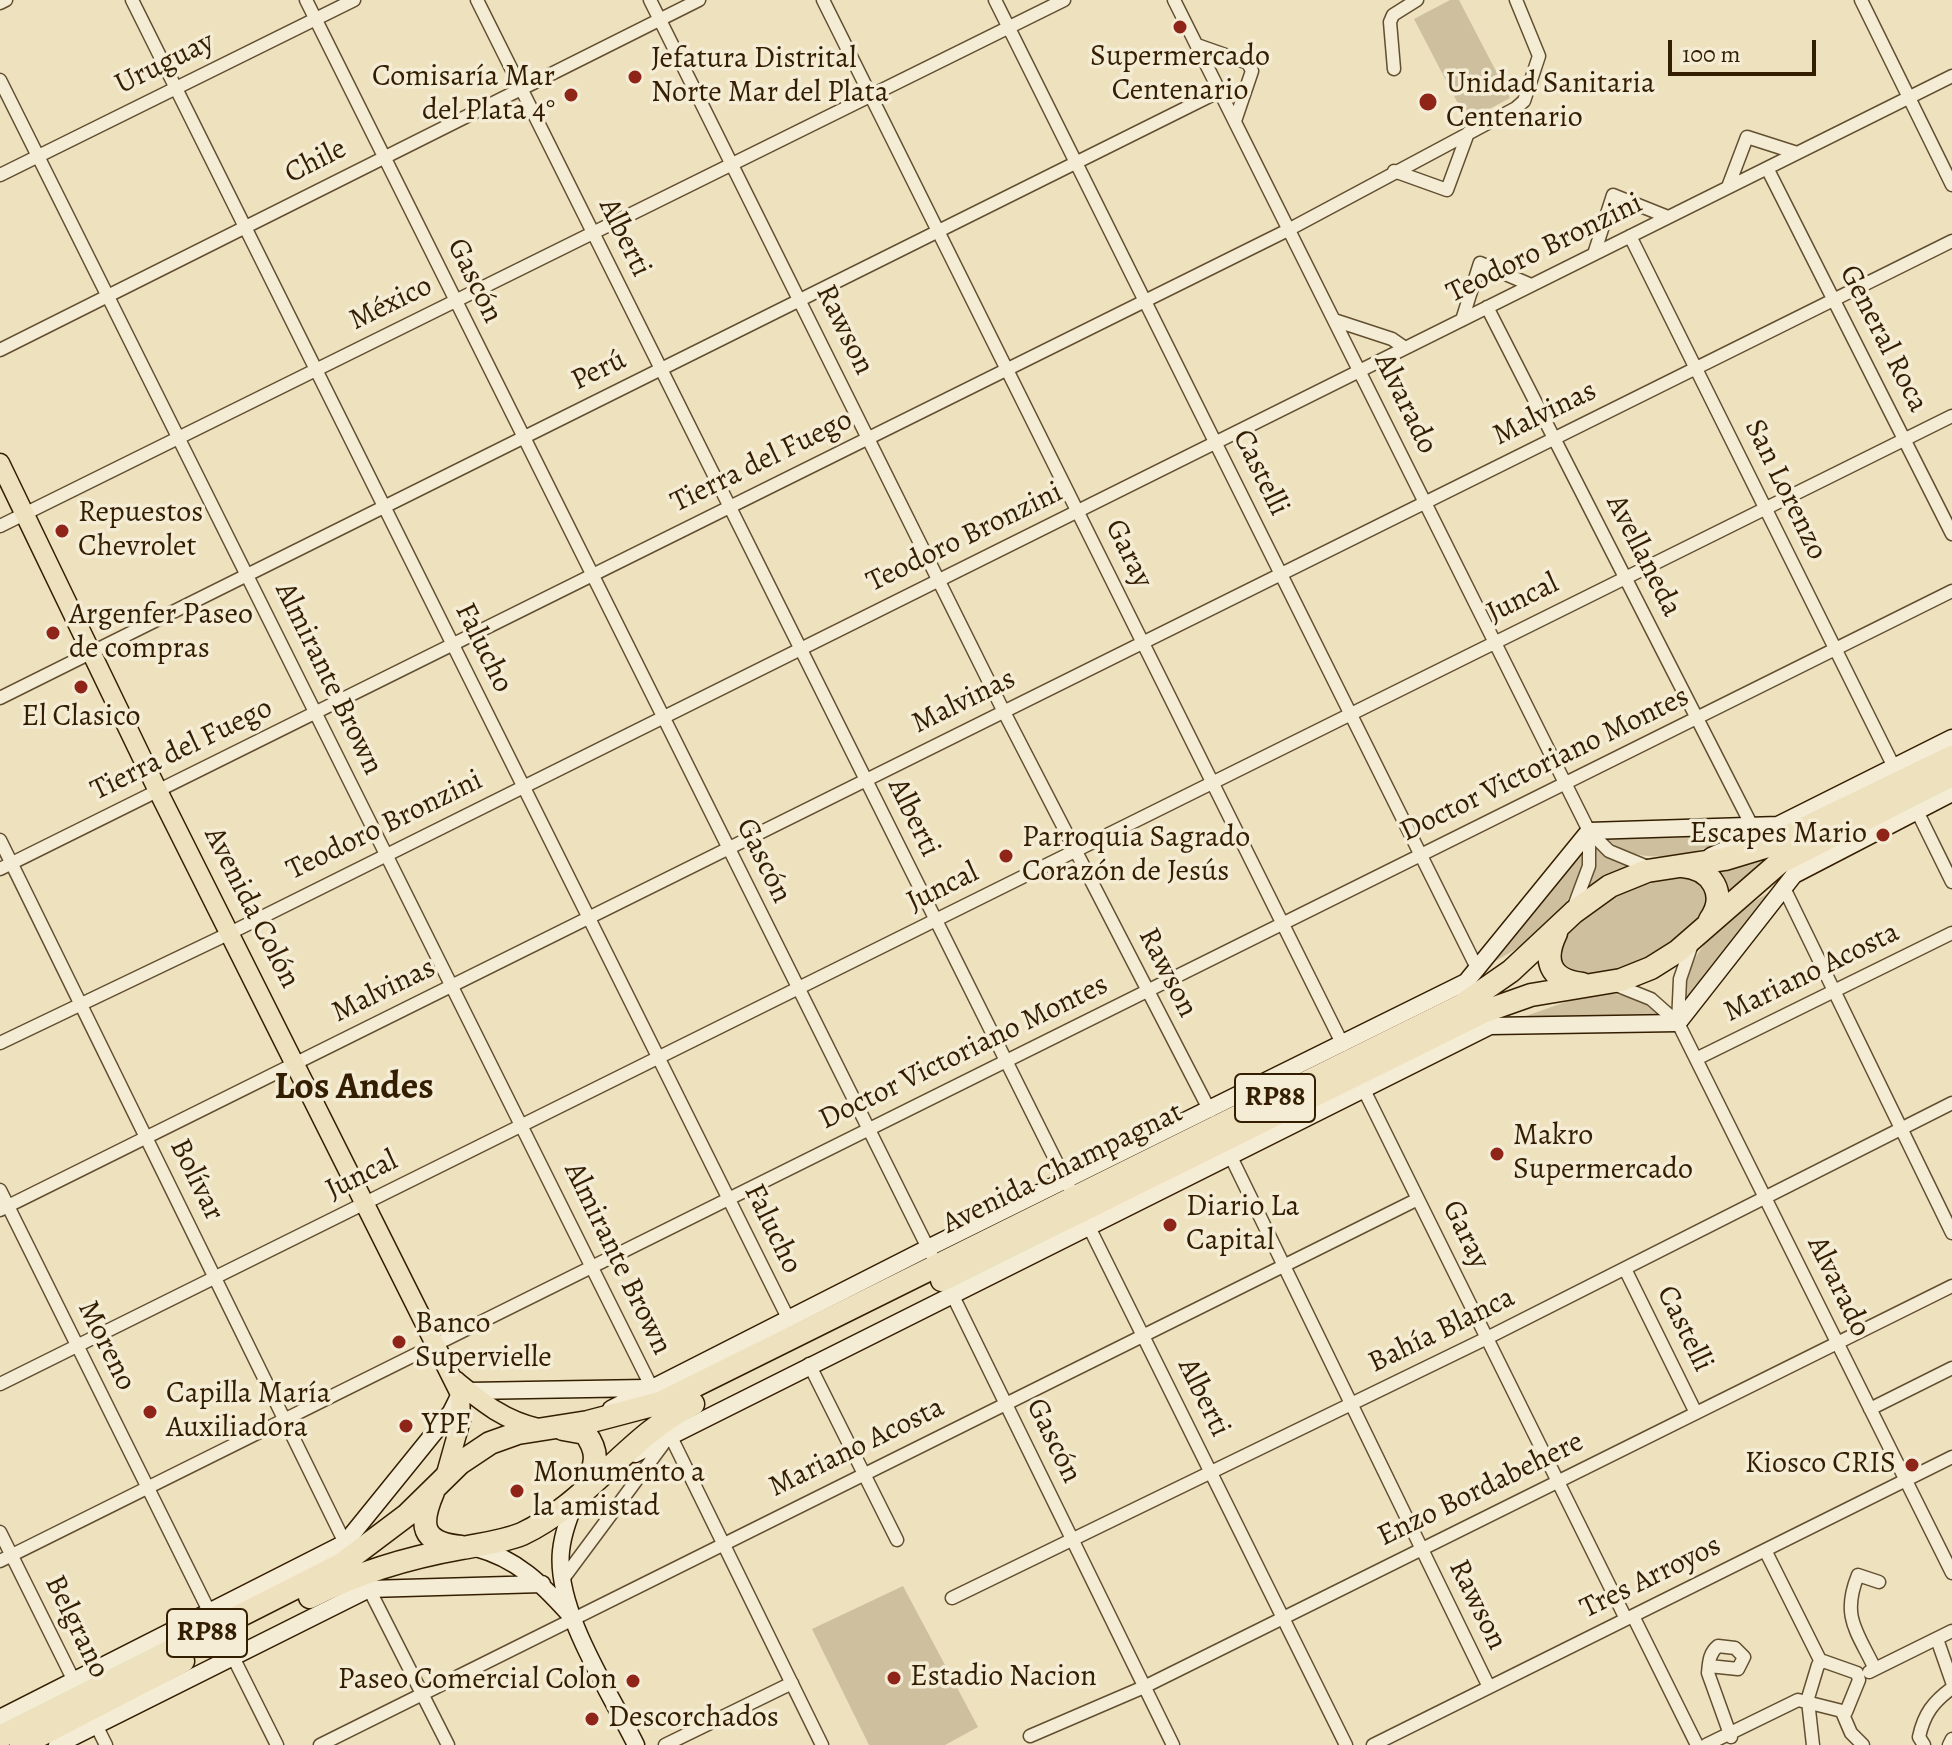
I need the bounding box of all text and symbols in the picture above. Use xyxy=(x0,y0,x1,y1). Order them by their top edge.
marker: Supermercado Centenario xyxy=(1171,18,1189,36)
scale bar xyxy=(1672,24,1820,74)
street label: Uruguay xyxy=(110,25,220,103)
text: 100 m xyxy=(1682,38,1741,70)
place label: Supermercado Centenario xyxy=(1090,40,1270,110)
place label: Jefatura Distrital Norte Mar del Plata xyxy=(651,42,889,112)
place label: Comisaría Mar del Plata 4° xyxy=(372,60,555,130)
place label: Unidad Sanitaria Centenario xyxy=(1446,67,1655,138)
marker: Jefatura Distrital Norte Mar del Plata xyxy=(626,68,644,86)
marker: Comisaría Mar del Plata 4° xyxy=(562,86,580,104)
marker: Unidad Sanitaria Centenario xyxy=(1417,91,1439,113)
street label: Chile xyxy=(279,131,353,193)
street label: Teodoro Bronzini xyxy=(1441,186,1649,312)
street label: Alberti xyxy=(590,193,658,283)
street label: Gascón xyxy=(438,233,510,329)
street label: General Roca xyxy=(1831,260,1935,418)
street label: México xyxy=(344,269,438,339)
street label: Rawson xyxy=(807,279,881,381)
street label: Perú xyxy=(566,342,632,400)
street label: Alvarado xyxy=(1365,348,1445,460)
street label: Malvinas xyxy=(1487,374,1603,454)
street label: Tierra del Fuego xyxy=(665,403,859,521)
street label: San Lorenzo xyxy=(1736,414,1834,566)
street label: Castelli xyxy=(1224,424,1296,522)
street label: Teodoro Bronzini xyxy=(861,475,1069,601)
street label: Avellaneda xyxy=(1597,489,1689,623)
place label: Repuestos Chevrolet xyxy=(78,496,203,566)
street label: Garay xyxy=(1096,514,1160,594)
marker: Repuestos Chevrolet xyxy=(53,522,71,540)
street label: Juncal xyxy=(1481,566,1565,632)
street label: Almirante Brown xyxy=(266,577,390,781)
street label: Falucho xyxy=(446,597,520,699)
place label: Argenfer Paseo de compras xyxy=(69,598,253,668)
marker: Argenfer Paseo de compras xyxy=(44,624,62,642)
street label: Malvinas xyxy=(906,662,1022,742)
marker: El Clasico xyxy=(72,678,90,696)
street label: Doctor Victoriano Montes xyxy=(1395,679,1695,851)
street label: Tierra del Fuego xyxy=(85,691,279,809)
place label: El Clasico xyxy=(22,700,140,736)
street label: Teodoro Bronzini xyxy=(281,763,489,889)
street label: Alberti xyxy=(879,773,947,863)
street label: Gascón xyxy=(727,813,799,909)
place label: Escapes Mario xyxy=(1690,817,1867,853)
street label: Avenida Colón xyxy=(195,821,307,995)
place label: Parroquia Sagrado Corazón de Jesús xyxy=(1022,821,1250,892)
marker: Escapes Mario xyxy=(1874,826,1892,844)
marker: Parroquia Sagrado Corazón de Jesús xyxy=(997,847,1015,865)
street label: Juncal xyxy=(901,855,985,921)
street label: Mariano Acosta xyxy=(1718,915,1906,1031)
street label: Rawson xyxy=(1129,922,1205,1024)
street label: Malvinas xyxy=(326,951,442,1031)
street label: Doctor Victoriano Montes xyxy=(814,967,1114,1139)
district label: Los Andes xyxy=(274,1066,434,1112)
road number: RP88 xyxy=(1235,1074,1315,1122)
street label: Avenida Champagnat xyxy=(937,1095,1189,1243)
place label: Makro Supermercado xyxy=(1513,1119,1693,1190)
street label: Bolívar xyxy=(161,1133,231,1227)
street label: Juncal xyxy=(320,1143,404,1209)
marker: Makro Supermercado xyxy=(1488,1145,1506,1163)
street label: Almirante Brown xyxy=(555,1157,679,1361)
street label: Falucho xyxy=(735,1178,809,1280)
place label: Diario La Capital xyxy=(1186,1190,1300,1260)
street label: Garay xyxy=(1433,1195,1497,1275)
marker: Diario La Capital xyxy=(1161,1216,1179,1234)
street label: Alvarado xyxy=(1798,1231,1878,1343)
street label: Bahía Blanca xyxy=(1363,1280,1521,1382)
street label: Castelli xyxy=(1648,1280,1720,1378)
street label: Moreno xyxy=(69,1295,143,1397)
place label: Banco Supervielle xyxy=(415,1307,552,1378)
marker: Banco Supervielle xyxy=(390,1333,408,1351)
street label: Alberti xyxy=(1169,1353,1237,1443)
place label: Capilla María Auxiliadora xyxy=(166,1377,331,1448)
street label: Mariano Acosta xyxy=(763,1390,951,1506)
street label: Gascón xyxy=(1017,1393,1089,1489)
marker: Capilla María Auxiliadora xyxy=(141,1403,159,1421)
place label: YPF xyxy=(422,1408,470,1444)
marker: YPF xyxy=(397,1417,415,1435)
street label: Enzo Bordabehere xyxy=(1372,1425,1590,1555)
place label: Kiosco CRIS xyxy=(1745,1447,1896,1483)
place label: Monumento a la amistad xyxy=(533,1456,705,1526)
marker: Kiosco CRIS xyxy=(1903,1456,1921,1474)
marker: Monumento a la amistad xyxy=(508,1482,526,1500)
street label: Tres Arroyos xyxy=(1575,1528,1727,1628)
street label: Rawson xyxy=(1440,1554,1514,1656)
street label: Belgrano xyxy=(36,1570,116,1684)
road number: RP88 xyxy=(167,1609,247,1657)
place label: Estadio Nacion xyxy=(910,1660,1097,1696)
place label: Paseo Comercial Colon xyxy=(338,1663,617,1699)
marker: Estadio Nacion xyxy=(885,1669,903,1687)
marker: Paseo Comercial Colon xyxy=(624,1672,642,1690)
place label: Descorchados xyxy=(608,1701,779,1737)
marker: Descorchados xyxy=(583,1710,601,1728)

